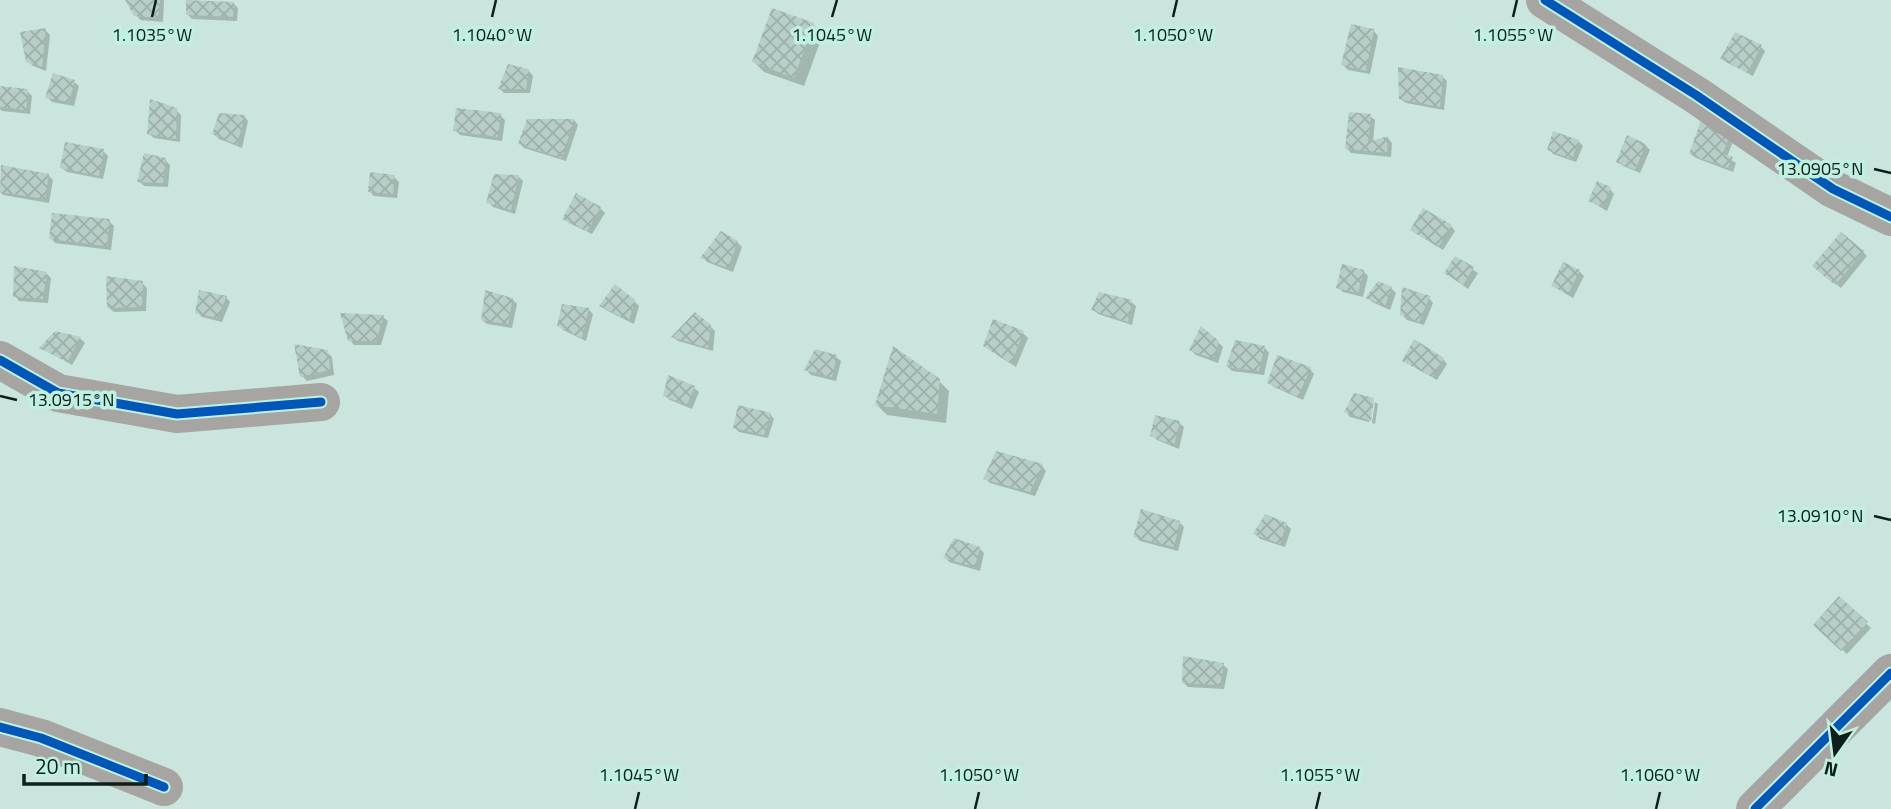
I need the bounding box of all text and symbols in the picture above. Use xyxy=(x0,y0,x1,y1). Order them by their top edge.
text: 1.1035°W xyxy=(112,21,192,48)
text: 1.1040°W xyxy=(452,21,532,48)
text: 1.1045°W xyxy=(792,21,872,48)
text: 1.1050°W xyxy=(1133,21,1213,48)
text: 1.1055°W xyxy=(1473,21,1553,48)
text: 13.0905°N xyxy=(1777,155,1863,182)
text: 13.0915°N xyxy=(28,386,114,413)
text: 13.0910°N xyxy=(1777,502,1863,529)
north arrow xyxy=(1800,718,1870,788)
scale bar xyxy=(24,742,147,786)
text: 20 m xyxy=(35,750,81,782)
text: N xyxy=(1821,754,1841,786)
text: 1.1045°W xyxy=(599,761,679,788)
text: 1.1050°W xyxy=(939,761,1019,788)
text: 1.1055°W xyxy=(1280,761,1360,788)
text: 1.1060°W xyxy=(1620,761,1700,788)

